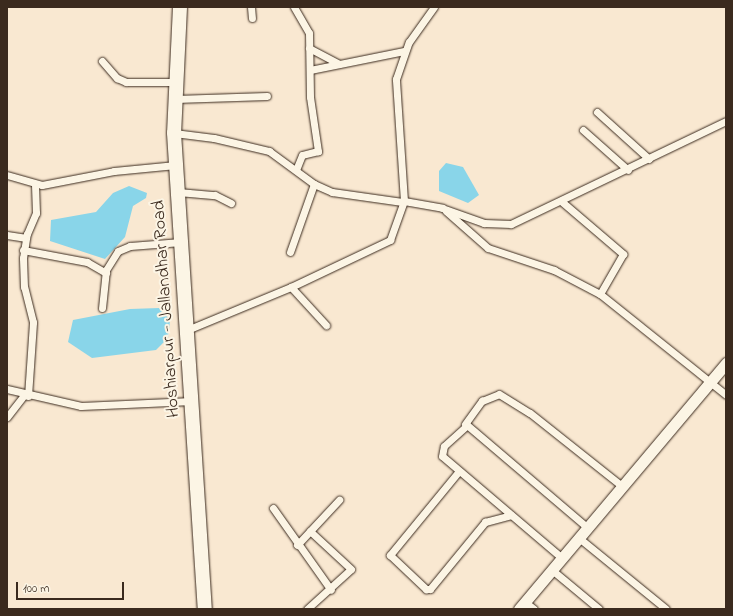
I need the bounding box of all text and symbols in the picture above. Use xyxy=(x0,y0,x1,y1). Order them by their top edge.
street label: Hoshiarpur - Jallandhar Road xyxy=(149,199,185,419)
scale bar xyxy=(18,574,126,600)
text: 100 m xyxy=(23,580,50,598)

